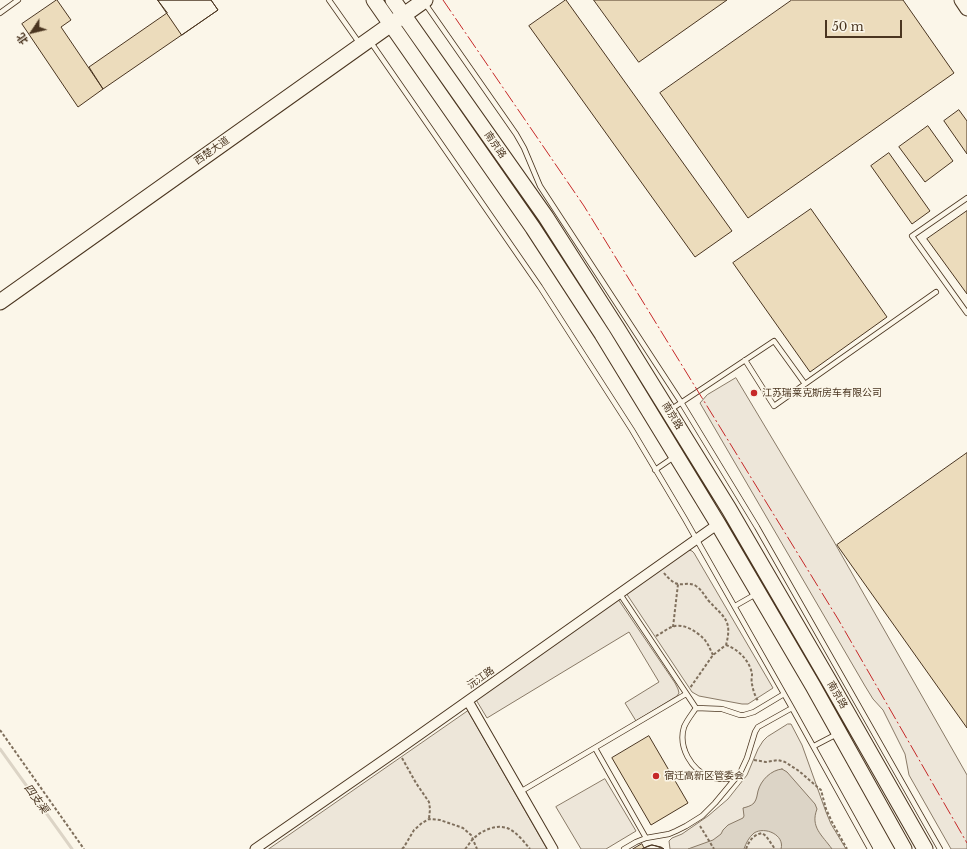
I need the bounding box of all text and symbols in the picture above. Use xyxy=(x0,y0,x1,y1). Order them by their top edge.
north arrow xyxy=(12,12,52,52)
scale bar xyxy=(827,12,904,38)
text: 50 m xyxy=(832,19,864,34)
text: 北 xyxy=(13,30,31,47)
street label: 南京路 xyxy=(481,129,509,161)
street label: 西楚大道 xyxy=(192,135,232,167)
place label: 江苏瑞莱克斯房车有限公司 xyxy=(762,387,882,399)
marker: 江苏瑞莱克斯房车有限公司 xyxy=(749,388,759,398)
street label: 南京路 xyxy=(659,400,685,432)
street label: 沅江路 xyxy=(465,664,497,692)
street label: 南京路 xyxy=(824,679,850,711)
place label: 宿迁高新区管委会 xyxy=(664,770,744,782)
marker: 宿迁高新区管委会 xyxy=(651,771,661,781)
water label: 四支渠 xyxy=(21,782,51,816)

